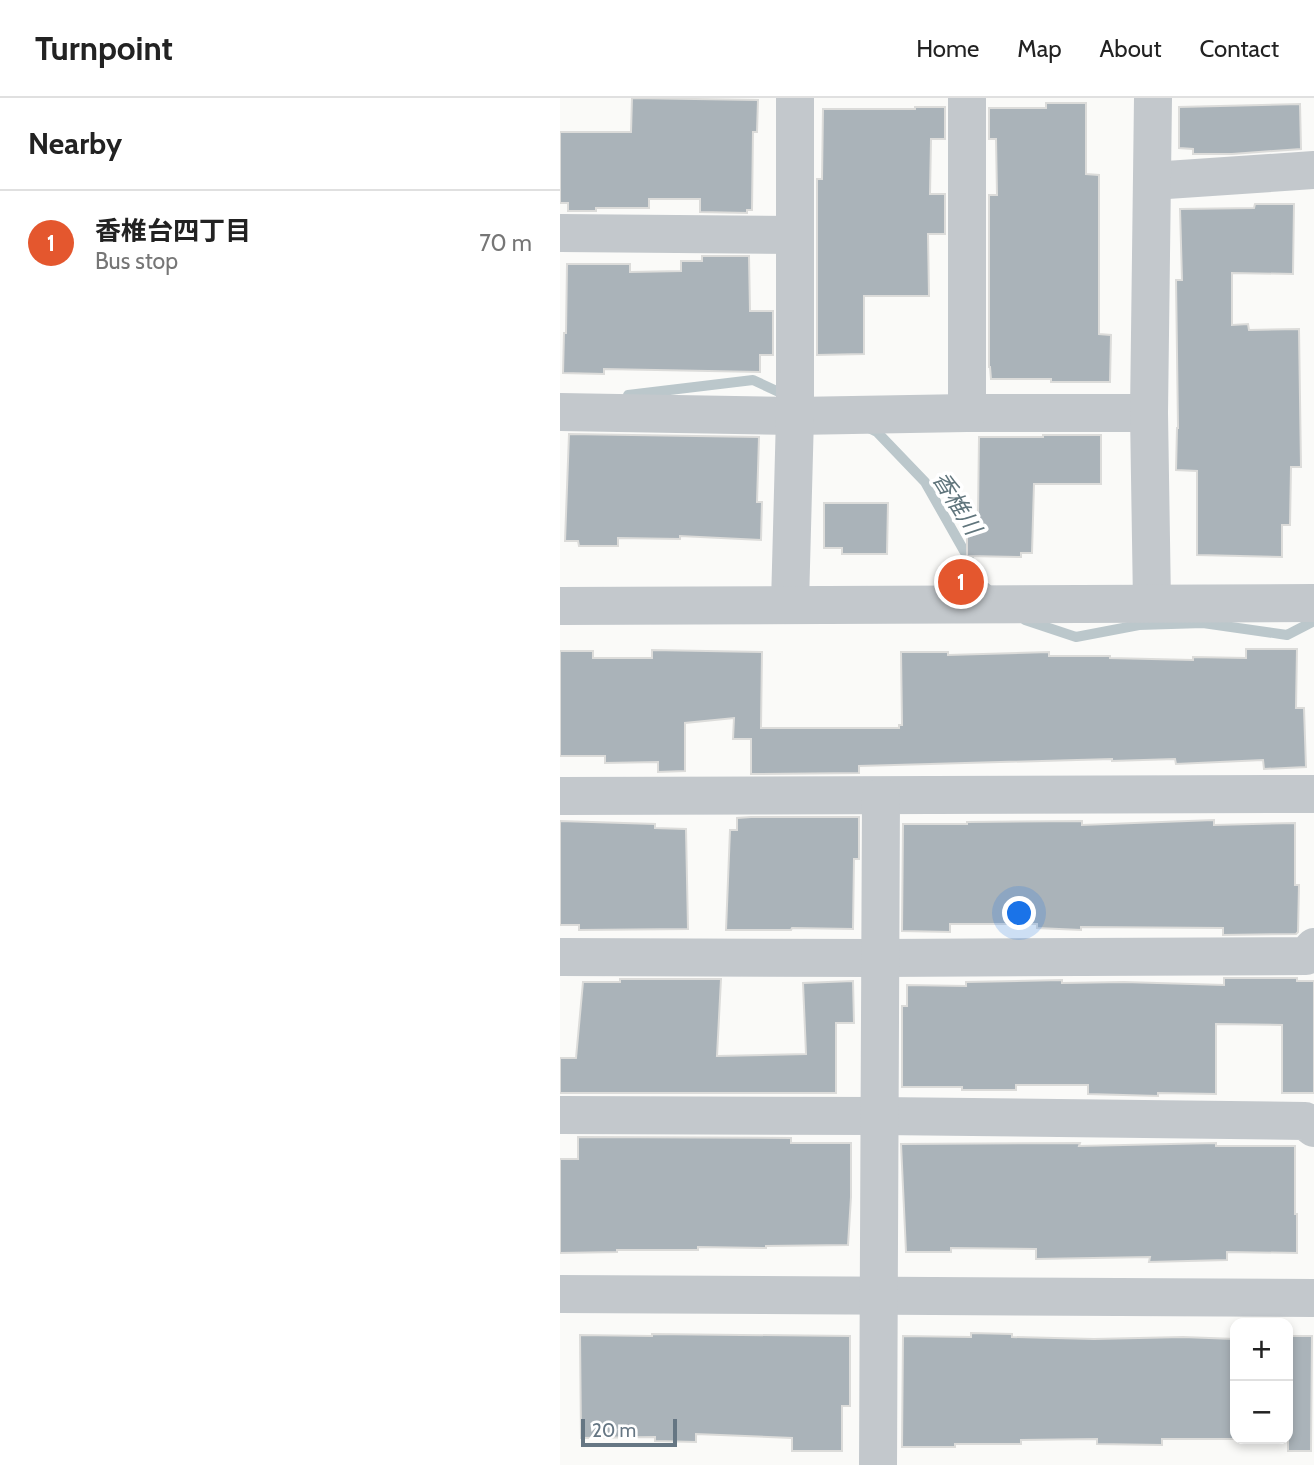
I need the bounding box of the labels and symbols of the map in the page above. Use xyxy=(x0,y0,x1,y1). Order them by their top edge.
water label: 香椎川 xyxy=(927,466,989,542)
pin: 1 xyxy=(938,556,984,608)
your location xyxy=(1002,896,1036,930)
scale bar xyxy=(581,1416,677,1448)

